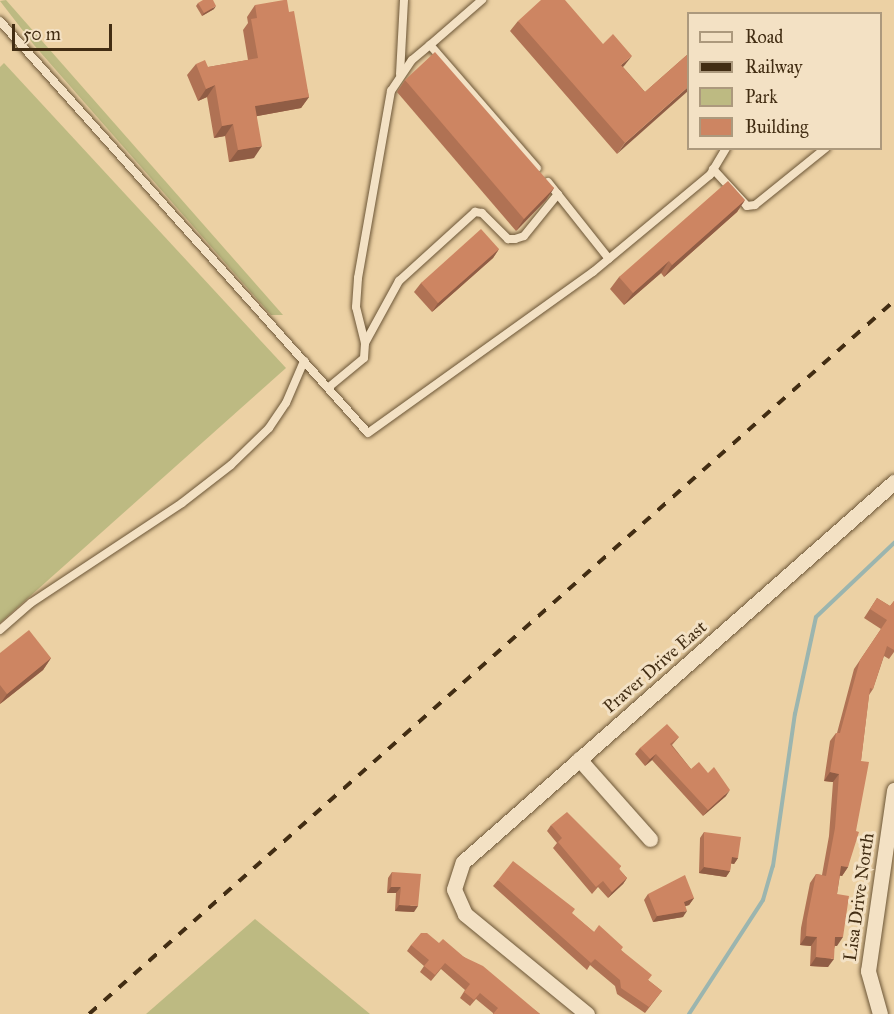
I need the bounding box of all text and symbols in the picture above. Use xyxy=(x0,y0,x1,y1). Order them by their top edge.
scale bar xyxy=(15,12,116,50)
legend xyxy=(687,12,882,150)
text: 50 m xyxy=(23,23,61,45)
text: Road xyxy=(745,26,783,48)
text: Railway xyxy=(745,56,802,78)
text: Park xyxy=(745,86,778,108)
text: Building xyxy=(745,116,808,138)
street label: Praver Drive East xyxy=(599,616,711,718)
street label: Lisa Drive North xyxy=(839,832,879,962)

